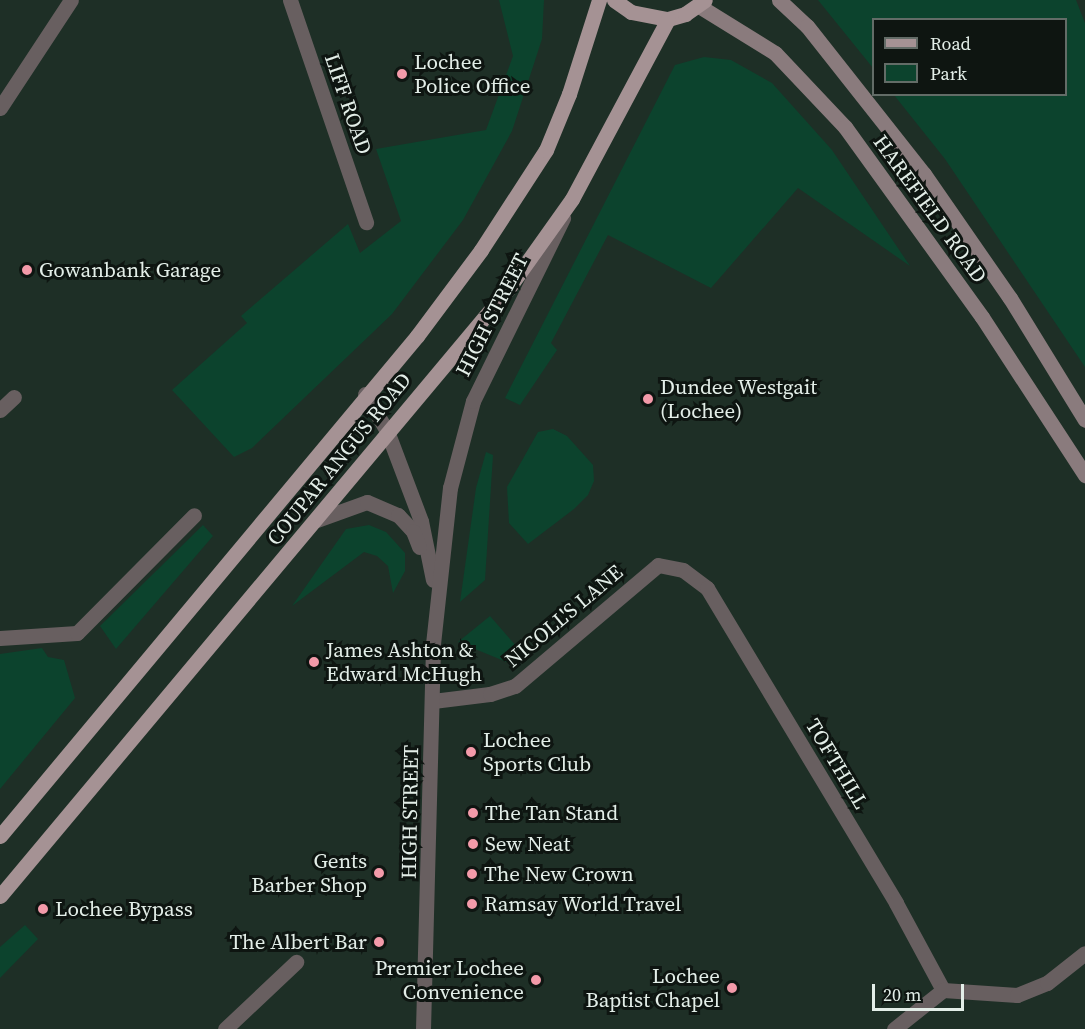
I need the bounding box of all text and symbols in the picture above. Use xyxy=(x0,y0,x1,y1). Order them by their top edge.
legend xyxy=(872,18,1067,96)
text: Road xyxy=(930,31,971,56)
place label: Lochee Police Office xyxy=(414,49,531,99)
street label: LIFF ROAD xyxy=(319,50,377,158)
text: Park xyxy=(930,61,967,86)
marker: Lochee Police Office xyxy=(395,67,409,81)
street label: HAREFIELD ROAD xyxy=(868,130,992,288)
street label: HIGH STREET xyxy=(450,249,534,381)
place label: Gowanbank Garage xyxy=(39,257,221,283)
marker: Gowanbank Garage xyxy=(20,263,34,277)
street label: COUPAR ANGUS ROAD xyxy=(262,368,416,550)
place label: Dundee Westgait (Lochee) xyxy=(660,374,818,424)
marker: Dundee Westgait (Lochee) xyxy=(641,392,655,406)
street label: NICOLL'S LANE xyxy=(500,559,628,673)
place label: James Ashton & Edward McHugh xyxy=(326,637,482,687)
marker: James Ashton & Edward McHugh xyxy=(307,655,321,669)
street label: TOFTHILL xyxy=(800,714,874,814)
place label: Lochee Sports Club xyxy=(483,727,591,777)
street label: HIGH STREET xyxy=(396,745,424,879)
marker: Lochee Sports Club xyxy=(464,745,478,759)
place label: The Tan Stand xyxy=(485,800,619,826)
marker: The Tan Stand xyxy=(466,806,480,820)
place label: Sew Neat xyxy=(485,831,570,857)
marker: Sew Neat xyxy=(466,837,480,851)
place label: Gents Barber Shop xyxy=(251,848,367,898)
place label: The New Crown xyxy=(484,861,634,887)
marker: Gents Barber Shop xyxy=(372,866,386,880)
marker: The New Crown xyxy=(465,867,479,881)
place label: Ramsay World Travel xyxy=(484,891,682,917)
place label: Lochee Bypass xyxy=(55,896,193,922)
marker: Ramsay World Travel xyxy=(465,897,479,911)
marker: Lochee Bypass xyxy=(36,902,50,916)
place label: The Albert Bar xyxy=(229,929,367,955)
marker: The Albert Bar xyxy=(372,935,386,949)
place label: Premier Lochee Convenience xyxy=(375,955,524,1005)
place label: Lochee Baptist Chapel xyxy=(585,963,720,1013)
scale bar xyxy=(875,972,966,1010)
marker: Premier Lochee Convenience xyxy=(529,973,543,987)
marker: Lochee Baptist Chapel xyxy=(725,981,739,995)
text: 20 m xyxy=(883,982,921,1007)

